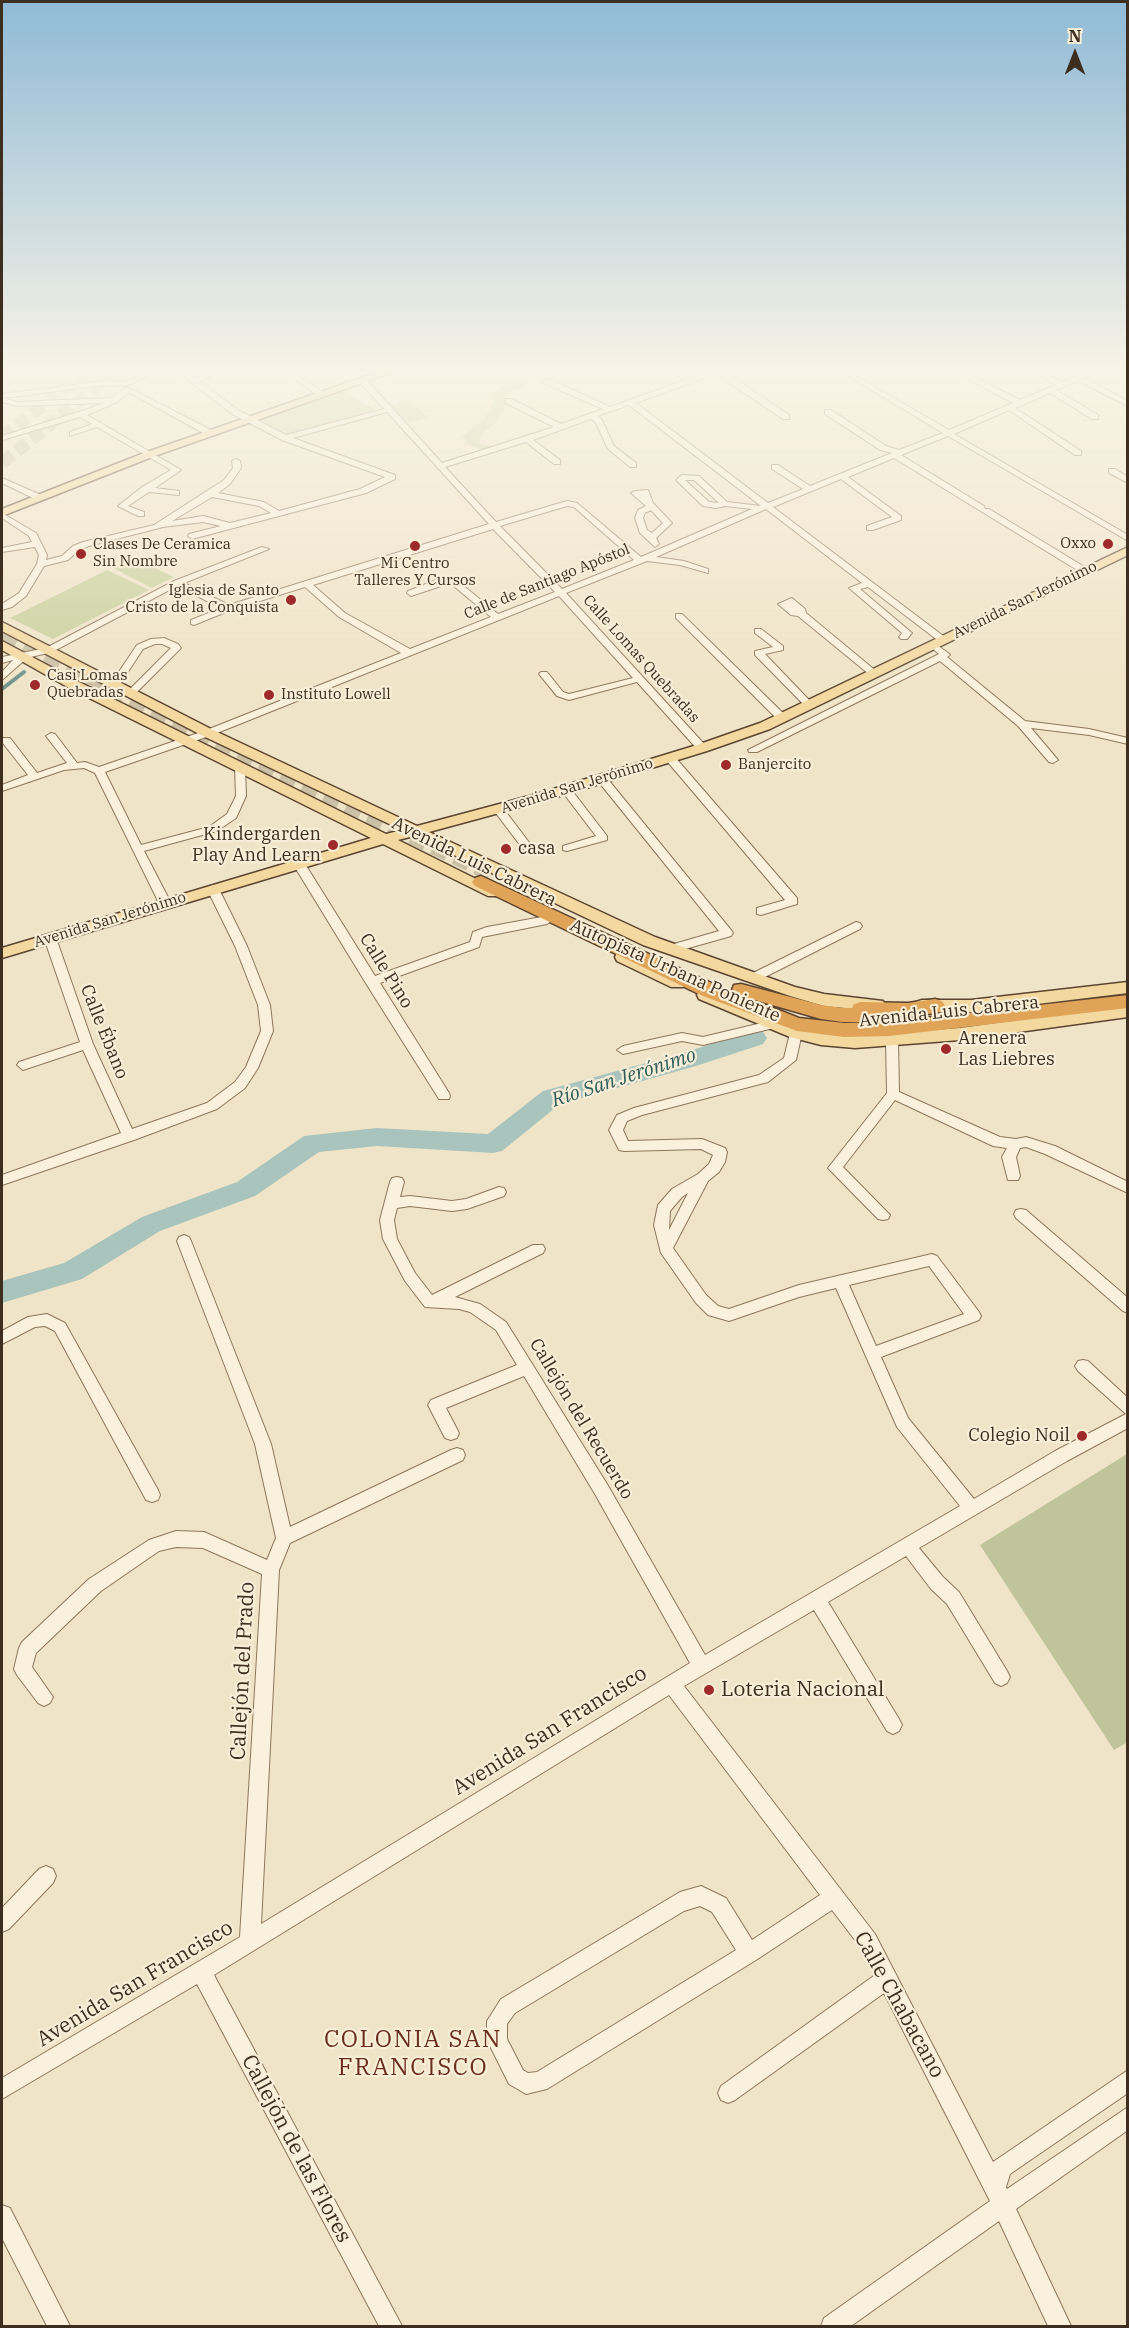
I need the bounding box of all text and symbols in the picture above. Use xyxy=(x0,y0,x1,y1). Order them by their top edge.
north arrow xyxy=(1045,24,1105,84)
text: N xyxy=(1069,26,1081,46)
place label: Oxxo xyxy=(1060,535,1096,553)
place label: Clases De Ceramica Sin Nombre xyxy=(93,536,231,571)
marker: Oxxo xyxy=(1101,537,1115,551)
marker: Mi Centro Talleres Y Cursos xyxy=(408,539,422,553)
street label: Calle de Santiago Apóstol xyxy=(462,540,632,624)
marker: Clases De Ceramica Sin Nombre xyxy=(74,547,88,561)
place label: Mi Centro Talleres Y Cursos xyxy=(354,555,476,590)
street label: Avenida San Jerónimo xyxy=(950,557,1100,643)
place label: Iglesia de Santo Cristo de la Conquista xyxy=(126,582,279,617)
street label: Calle Lomas Quebradas xyxy=(579,592,703,726)
marker: Iglesia de Santo Cristo de la Conquista xyxy=(284,593,298,607)
place label: Casi Lomas Quebradas xyxy=(47,667,127,702)
marker: Casi Lomas Quebradas xyxy=(28,678,42,692)
place label: Instituto Lowell xyxy=(281,686,391,704)
marker: Instituto Lowell xyxy=(262,688,276,702)
street label: Avenida San Jerónimo xyxy=(499,754,655,818)
place label: Banjercito xyxy=(738,756,811,774)
marker: Banjercito xyxy=(719,758,733,772)
street label: Avenida Luis Cabrera xyxy=(388,813,560,911)
place label: Kindergarden Play And Learn xyxy=(192,824,321,866)
marker: Kindergarden Play And Learn xyxy=(326,838,340,852)
place label: casa xyxy=(518,838,556,860)
marker: casa xyxy=(499,842,513,856)
street label: Avenida San Jerónimo xyxy=(32,888,188,952)
street label: Autopista Urbana Poniente xyxy=(566,915,784,1027)
street label: Calle Pino xyxy=(354,929,418,1013)
street label: Calle Ébano xyxy=(75,982,133,1082)
street label: Avenida Luis Cabrera xyxy=(858,992,1040,1032)
place label: Arenera Las Liebres xyxy=(958,1028,1055,1070)
marker: Arenera Las Liebres xyxy=(939,1042,953,1056)
water label: Río San Jerónimo xyxy=(549,1043,699,1113)
street label: Callejón del Recuerdo xyxy=(524,1335,638,1503)
place label: Colegio Noil xyxy=(968,1425,1070,1447)
marker: Colegio Noil xyxy=(1075,1429,1089,1443)
street label: Callejón del Prado xyxy=(226,1581,260,1761)
street label: Avenida San Francisco xyxy=(448,1661,652,1801)
place label: Loteria Nacional xyxy=(721,1677,884,1703)
marker: Loteria Nacional xyxy=(702,1683,716,1697)
street label: Avenida San Francisco xyxy=(32,1915,238,2053)
street label: Calle Chabacano xyxy=(848,1927,950,2083)
district label: COLONIA SAN FRANCISCO xyxy=(324,2026,502,2082)
street label: Callejón de las Flores xyxy=(236,2051,356,2247)

